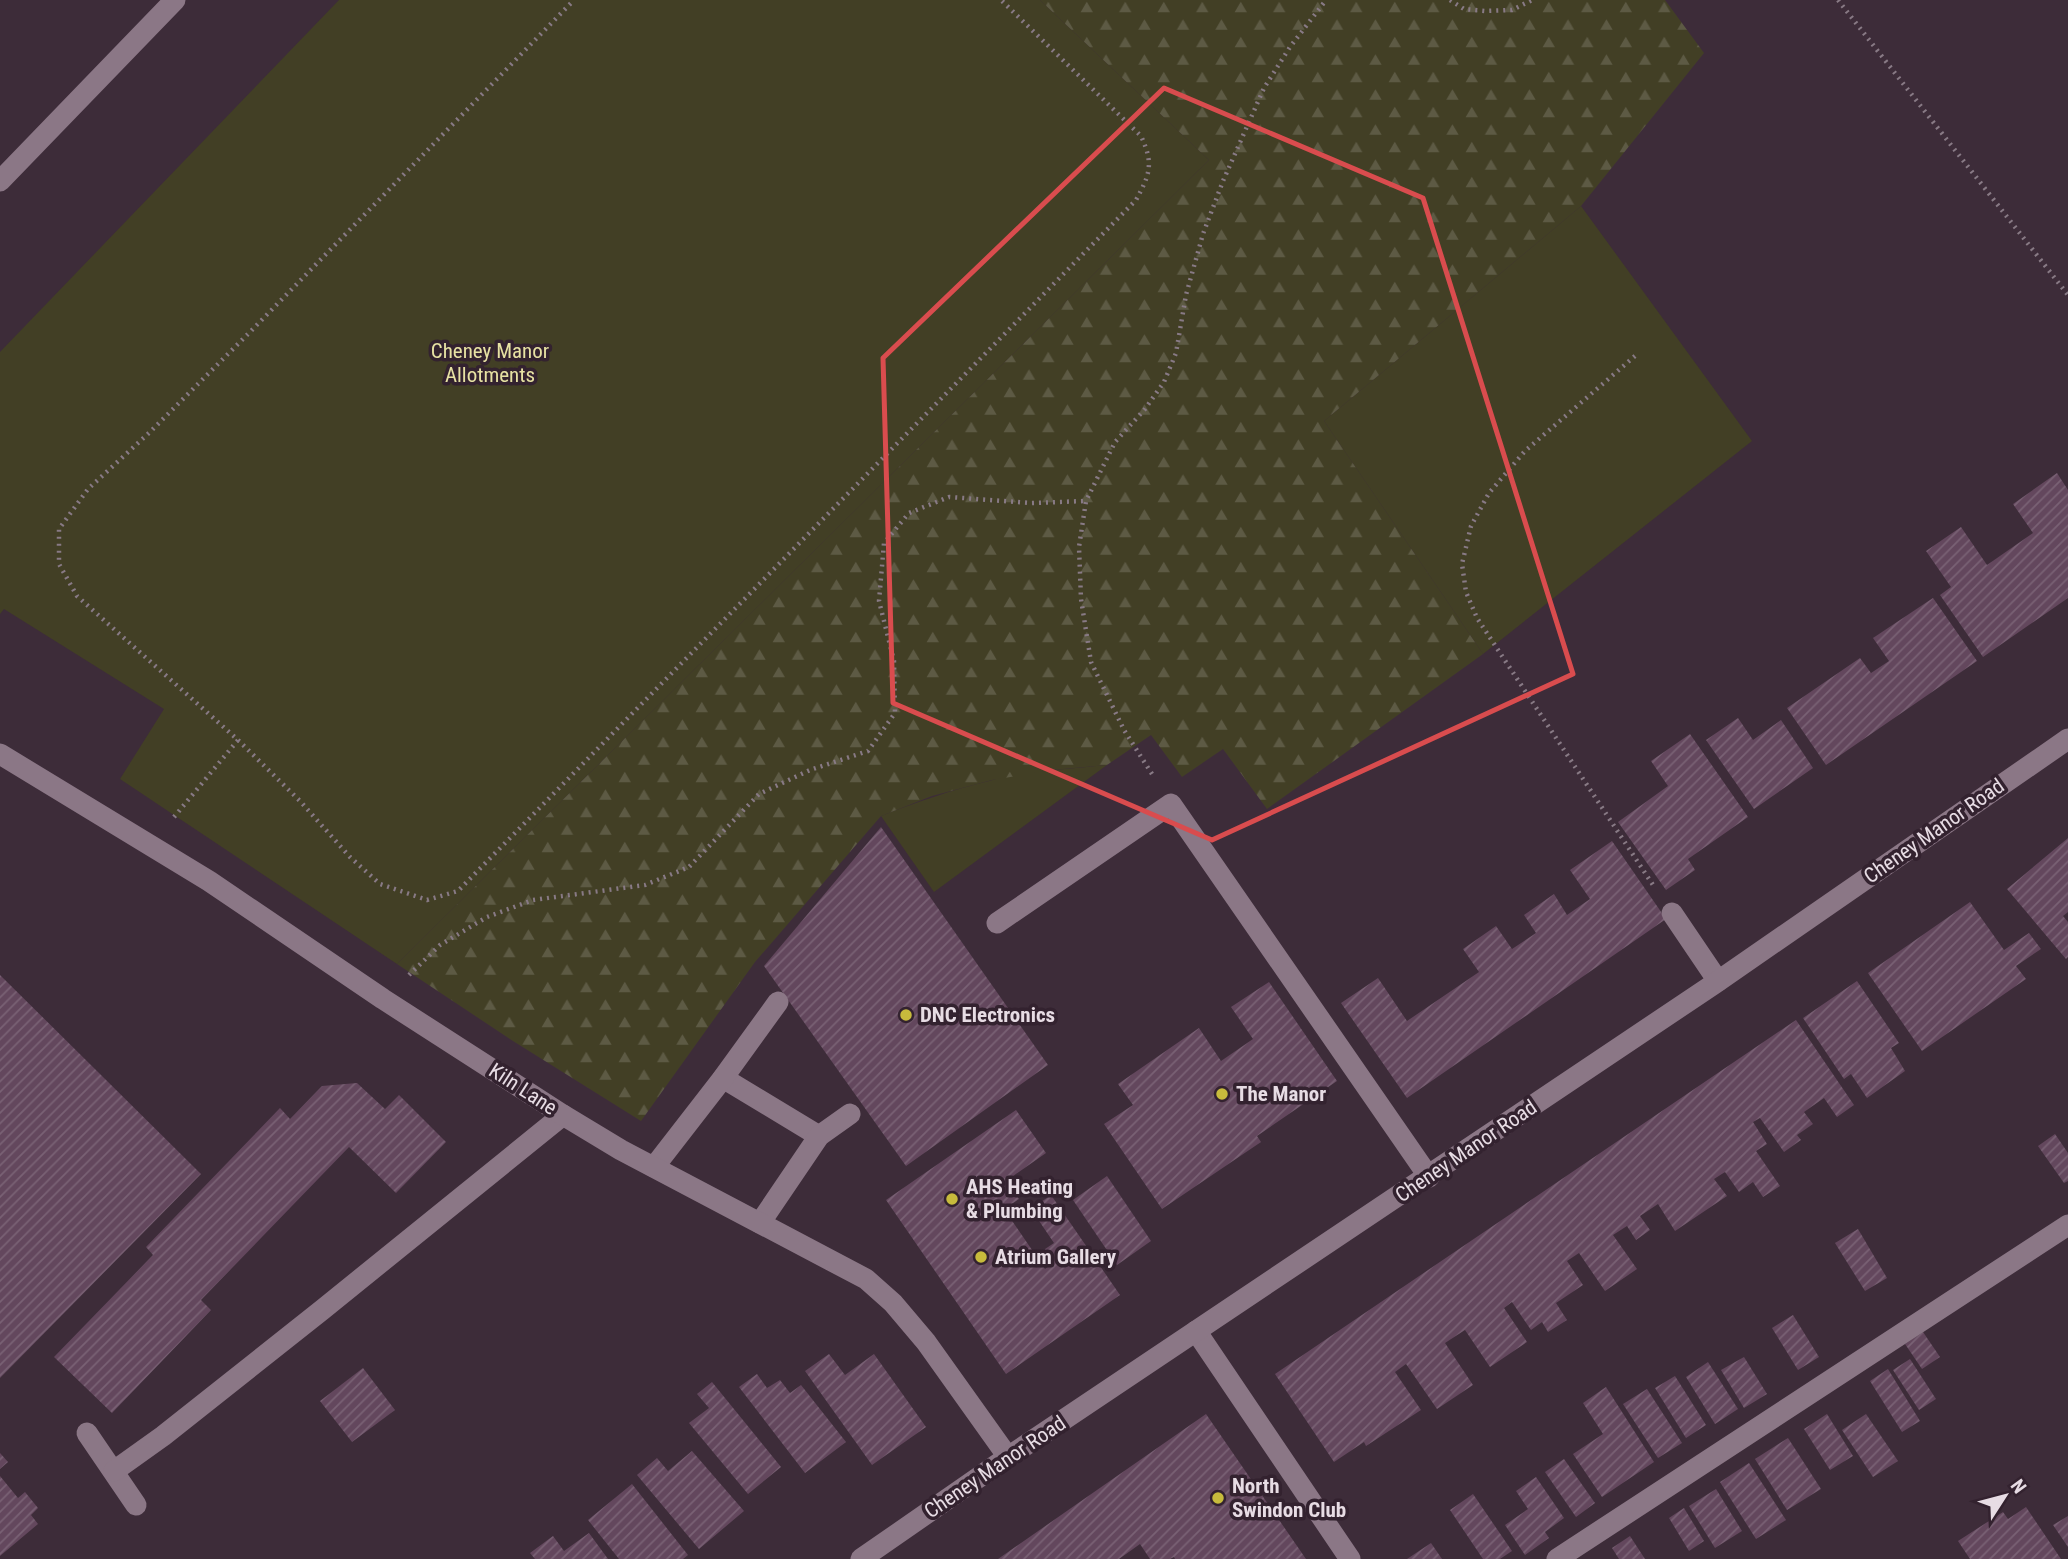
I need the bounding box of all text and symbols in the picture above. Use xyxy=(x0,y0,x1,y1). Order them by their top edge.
park label: Cheney Manor Allotments xyxy=(431,339,549,387)
street label: Cheney Manor Road xyxy=(1859,774,2009,888)
place label: DNC Electronics xyxy=(920,1003,1055,1027)
marker: DNC Electronics xyxy=(898,1007,914,1023)
street label: Kiln Lane xyxy=(485,1058,562,1120)
place label: The Manor xyxy=(1236,1082,1326,1106)
marker: The Manor xyxy=(1214,1086,1230,1102)
street label: Cheney Manor Road xyxy=(1391,1095,1541,1207)
place label: AHS Heating & Plumbing xyxy=(966,1175,1073,1223)
marker: AHS Heating & Plumbing xyxy=(944,1191,960,1207)
place label: Atrium Gallery xyxy=(995,1245,1117,1269)
marker: Atrium Gallery xyxy=(973,1249,989,1265)
street label: Cheney Manor Road xyxy=(920,1411,1070,1523)
north arrow xyxy=(1970,1461,2040,1531)
place label: North Swindon Club xyxy=(1232,1474,1346,1522)
text: N xyxy=(2006,1475,2031,1498)
marker: North Swindon Club xyxy=(1210,1490,1226,1506)

